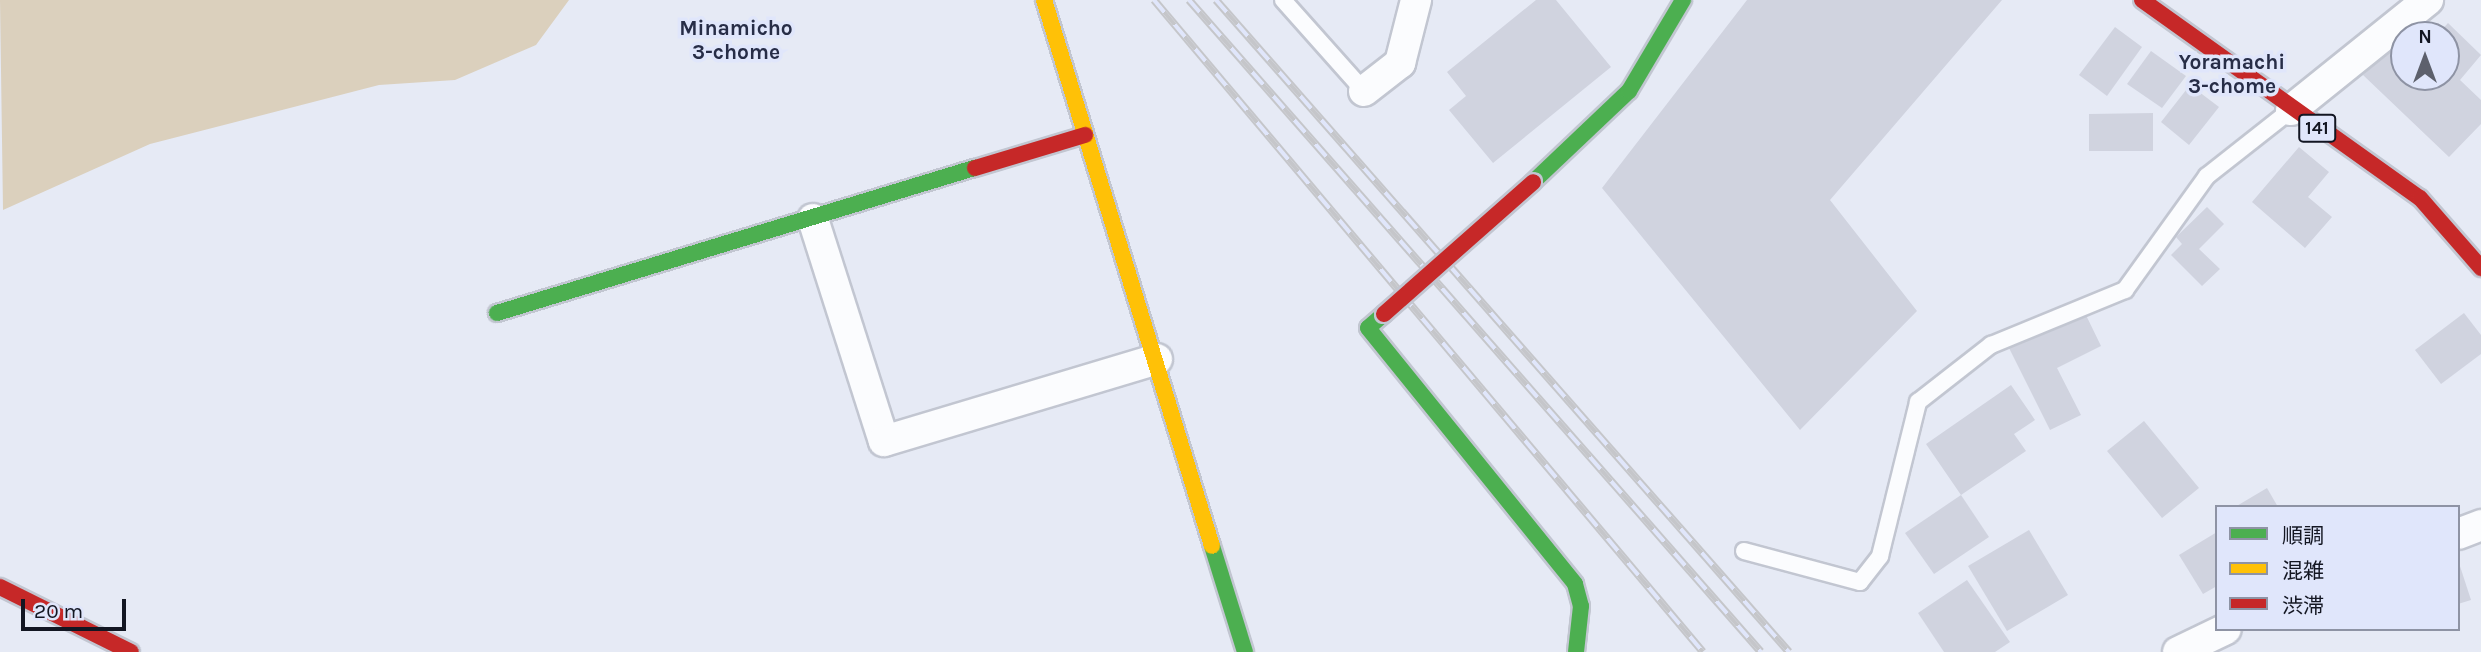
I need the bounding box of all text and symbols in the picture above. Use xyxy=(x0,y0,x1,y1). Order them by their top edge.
district label: Minamicho 3-chome xyxy=(679,15,793,65)
north arrow xyxy=(2390,21,2460,91)
text: N xyxy=(2418,26,2432,48)
district label: Yoramachi 3-chome xyxy=(2179,49,2285,99)
road number: 141 xyxy=(2298,113,2336,142)
legend xyxy=(2215,505,2460,631)
text: 順調 xyxy=(2282,524,2324,548)
text: 混雑 xyxy=(2282,559,2324,583)
scale bar xyxy=(24,586,130,630)
text: 渋滞 xyxy=(2282,594,2324,618)
text: 20 m xyxy=(34,599,83,623)

